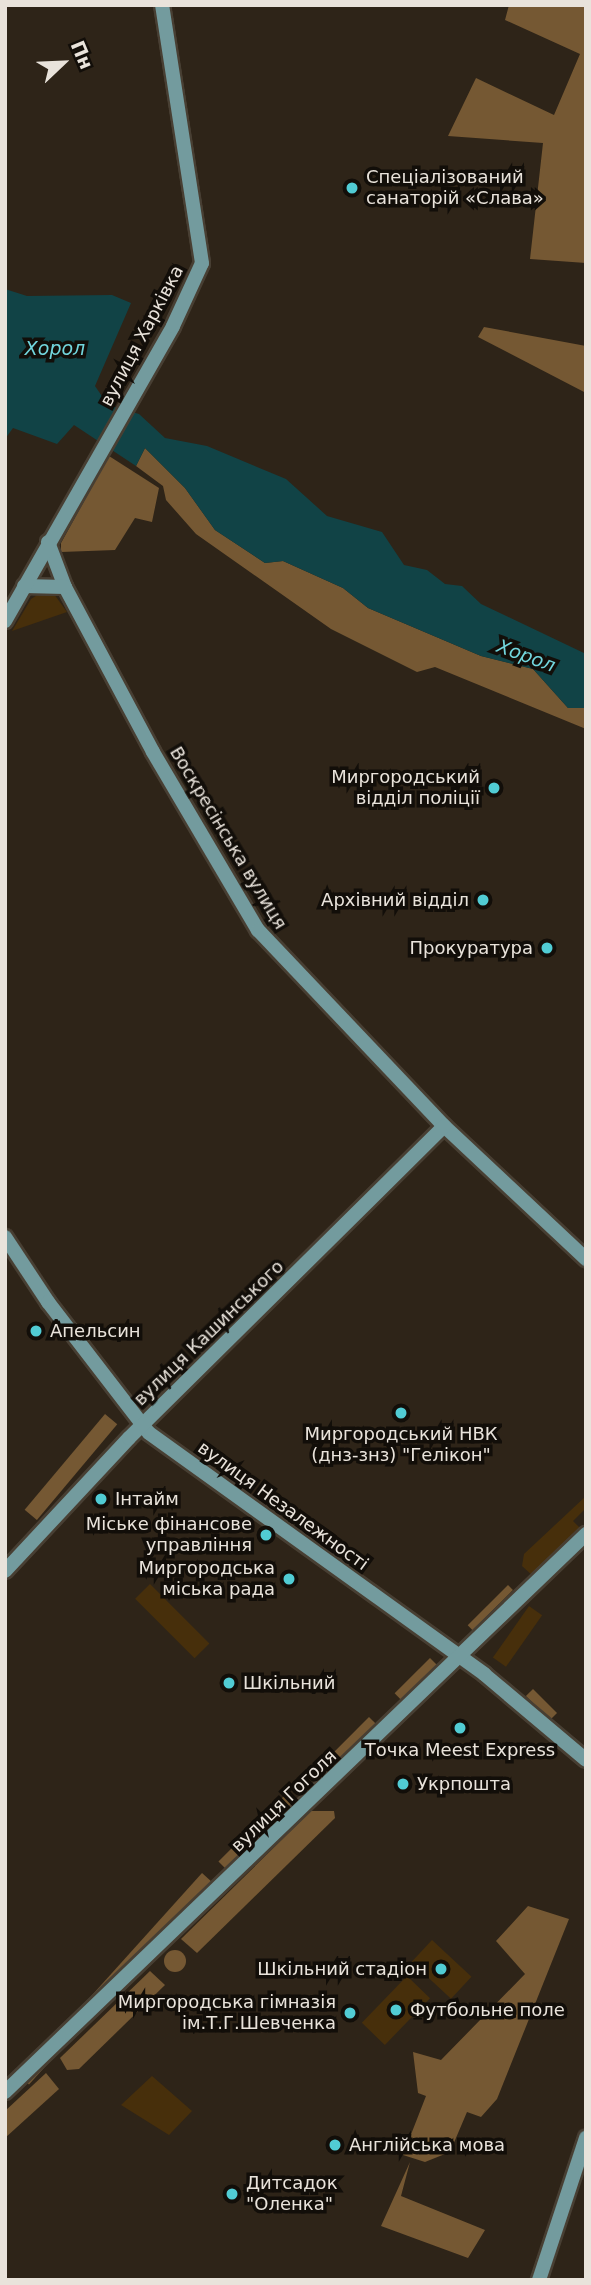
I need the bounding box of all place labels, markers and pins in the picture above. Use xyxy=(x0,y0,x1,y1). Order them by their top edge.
place label: Спеціалізований санаторій «Слава» xyxy=(366,167,544,210)
marker: Спеціалізований санаторій «Слава» xyxy=(344,180,360,196)
place label: Миргородський відділ поліції xyxy=(331,767,480,810)
marker: Миргородський відділ поліції xyxy=(486,780,502,796)
place label: Архівний відділ xyxy=(321,889,469,911)
marker: Архівний відділ xyxy=(475,892,491,908)
place label: Прокуратура xyxy=(409,937,533,959)
marker: Прокуратура xyxy=(539,940,555,956)
place label: Апельсин xyxy=(50,1320,141,1342)
marker: Апельсин xyxy=(28,1323,44,1339)
marker: Миргородський НВК (днз-знз) "Гелікон" xyxy=(393,1405,409,1421)
place label: Миргородський НВК (днз-знз) "Гелікон" xyxy=(304,1424,498,1466)
place label: Інтайм xyxy=(115,1488,179,1510)
marker: Інтайм xyxy=(93,1491,109,1507)
place label: Міське фінансове управління xyxy=(86,1514,252,1556)
marker: Міське фінансове управління xyxy=(258,1527,274,1543)
place label: Миргородська міська рада xyxy=(139,1558,275,1600)
marker: Миргородська міська рада xyxy=(281,1571,297,1587)
place label: Шкільний xyxy=(243,1672,335,1694)
marker: Шкільний xyxy=(221,1675,237,1691)
marker: Точка Meest Express xyxy=(452,1720,468,1736)
place label: Точка Meest Express xyxy=(365,1739,555,1761)
place label: Укрпошта xyxy=(417,1773,511,1795)
marker: Укрпошта xyxy=(395,1776,411,1792)
place label: Шкільний стадіон xyxy=(257,1958,427,1980)
marker: Шкільний стадіон xyxy=(433,1961,449,1977)
place label: Миргородська гімназія ім.Т.Г.Шевченка xyxy=(118,1992,336,2035)
place label: Футбольне поле xyxy=(410,1999,565,2021)
marker: Футбольне поле xyxy=(388,2002,404,2018)
marker: Миргородська гімназія ім.Т.Г.Шевченка xyxy=(342,2005,358,2021)
place label: Англійська мова xyxy=(349,2134,505,2156)
marker: Англійська мова xyxy=(327,2137,343,2153)
place label: Дитсадок "Оленка" xyxy=(246,2173,338,2216)
marker: Дитсадок "Оленка" xyxy=(224,2186,240,2202)

